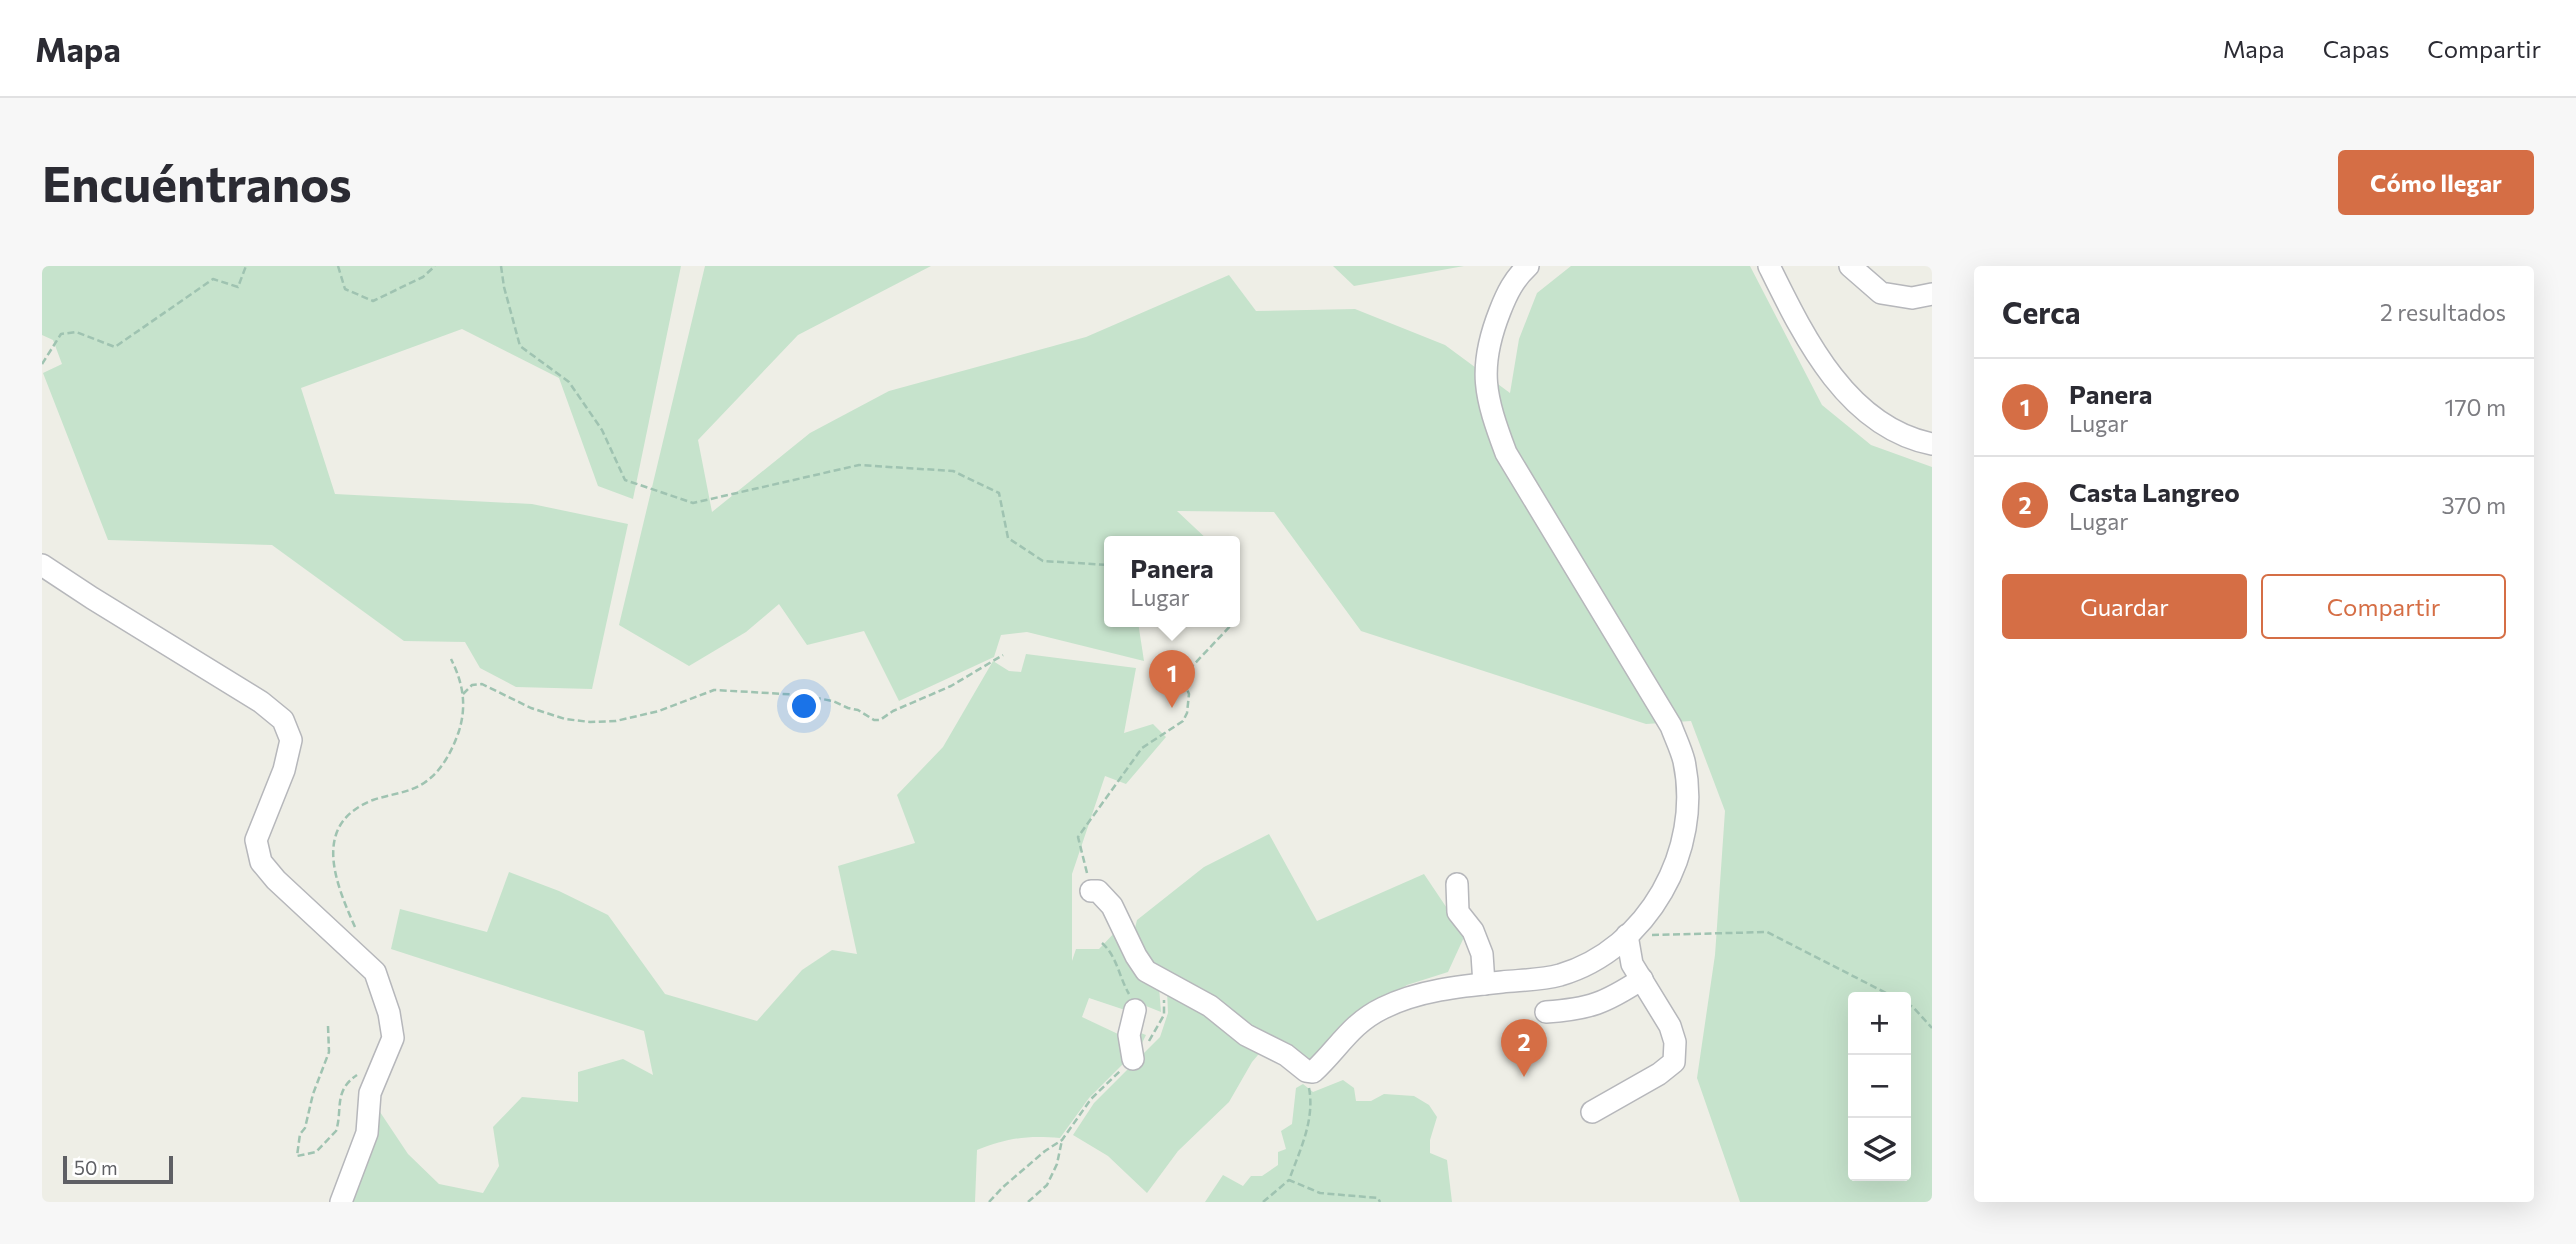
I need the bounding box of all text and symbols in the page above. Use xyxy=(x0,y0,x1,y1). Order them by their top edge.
text: Mapa xyxy=(35,28,121,69)
text: Mapa xyxy=(2223,34,2285,63)
text: Capas xyxy=(2323,34,2389,63)
text: Compartir xyxy=(2427,34,2541,63)
button: Cómo llegar xyxy=(2338,150,2534,215)
text: Encuéntranos xyxy=(42,152,352,212)
text: Cerca xyxy=(2002,293,2081,330)
text: 2 resultados xyxy=(2380,298,2506,326)
text: Panera xyxy=(2069,378,2152,409)
text: 1 xyxy=(2020,393,2030,421)
text: 170 m xyxy=(2445,393,2506,421)
text: Lugar xyxy=(2069,409,2129,437)
text: Casta Langreo xyxy=(2069,476,2240,507)
text: 2 xyxy=(2018,491,2032,519)
text: 370 m xyxy=(2441,491,2506,519)
text: Lugar xyxy=(2069,507,2129,535)
popup xyxy=(1104,536,1240,627)
text: Panera xyxy=(1130,552,1214,583)
button: Guardar xyxy=(2002,574,2247,639)
button: Compartir xyxy=(2261,574,2506,639)
text: Lugar xyxy=(1130,583,1190,611)
pin: 1 xyxy=(1149,650,1195,708)
your location xyxy=(787,689,821,723)
map controls xyxy=(1848,992,1911,1181)
button: + xyxy=(1848,992,1911,1055)
pin: 2 xyxy=(1501,1019,1547,1077)
button: − xyxy=(1848,1055,1911,1118)
button: layers xyxy=(1848,1118,1911,1181)
scale bar xyxy=(63,1153,173,1185)
text: 50 m xyxy=(74,1156,118,1179)

